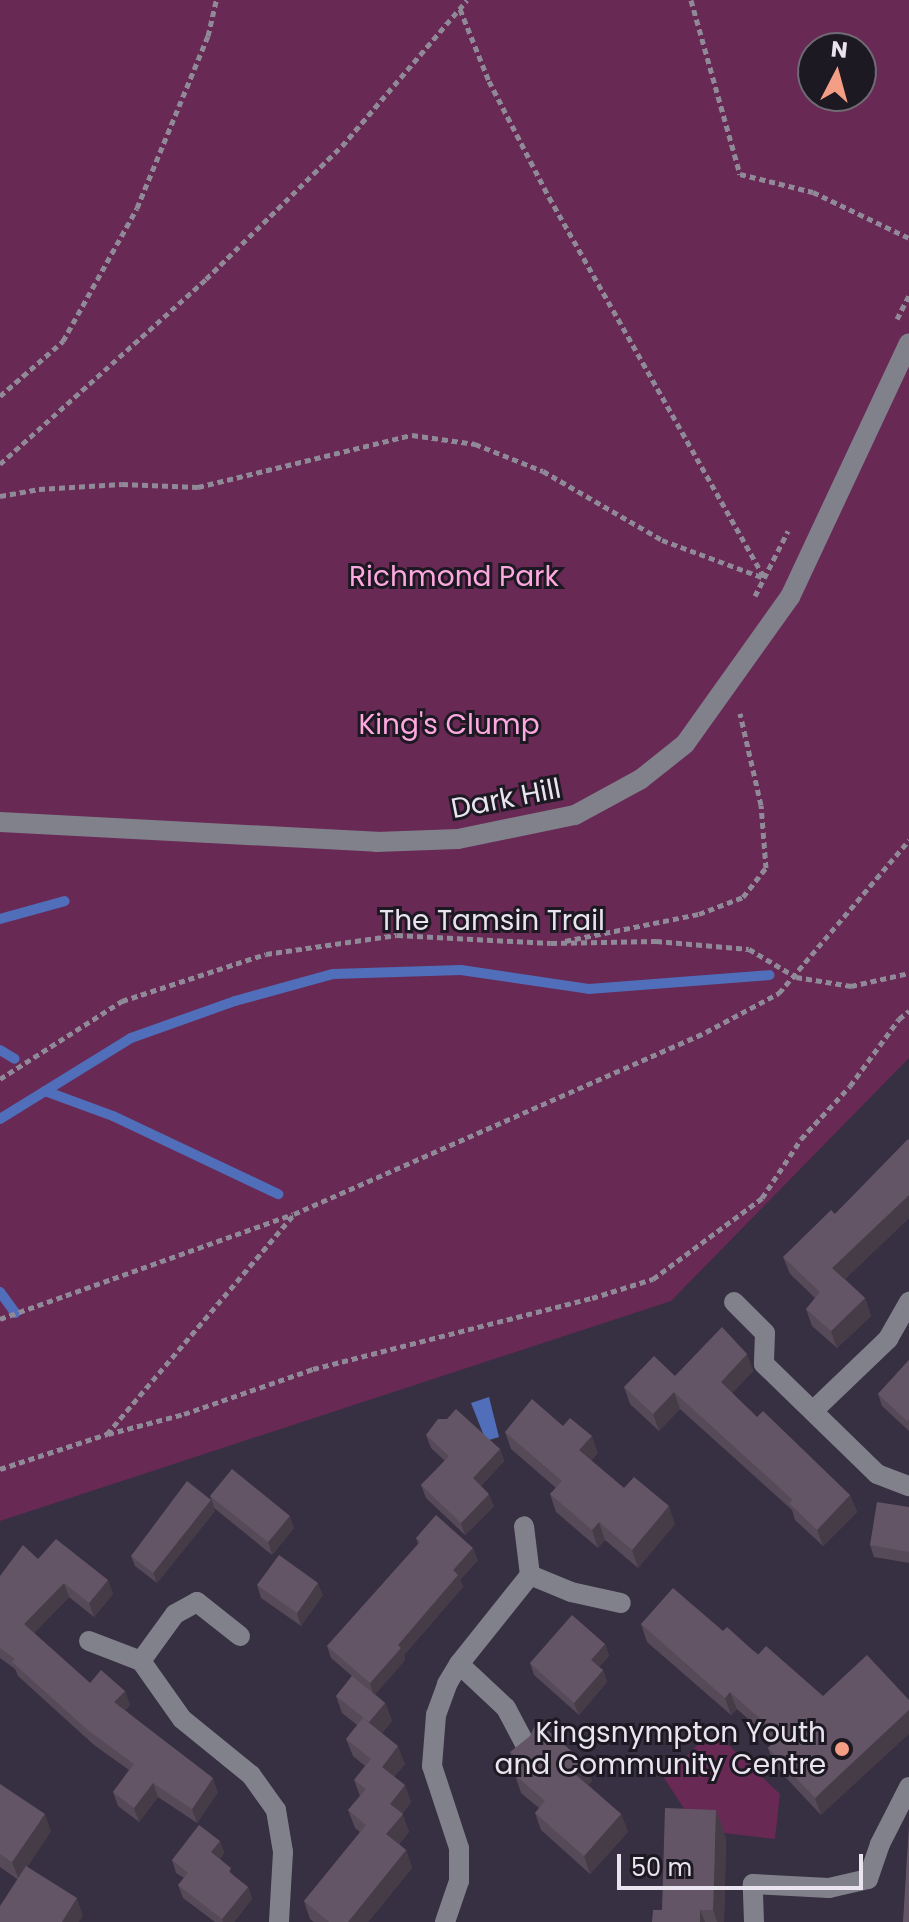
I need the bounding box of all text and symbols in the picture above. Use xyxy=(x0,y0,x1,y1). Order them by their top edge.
north arrow xyxy=(797,32,877,112)
text: N xyxy=(829,33,849,66)
park label: Richmond Park xyxy=(349,560,559,594)
park label: King's Clump xyxy=(358,708,540,742)
street label: Dark Hill xyxy=(448,772,564,826)
street label: The Tamsin Trail xyxy=(379,904,605,938)
place label: Kingsnympton Youth and Community Centre xyxy=(494,1716,826,1782)
marker: Kingsnympton Youth and Community Centre xyxy=(833,1740,851,1758)
scale bar xyxy=(621,1838,867,1888)
text: 50 m xyxy=(631,1851,692,1884)

